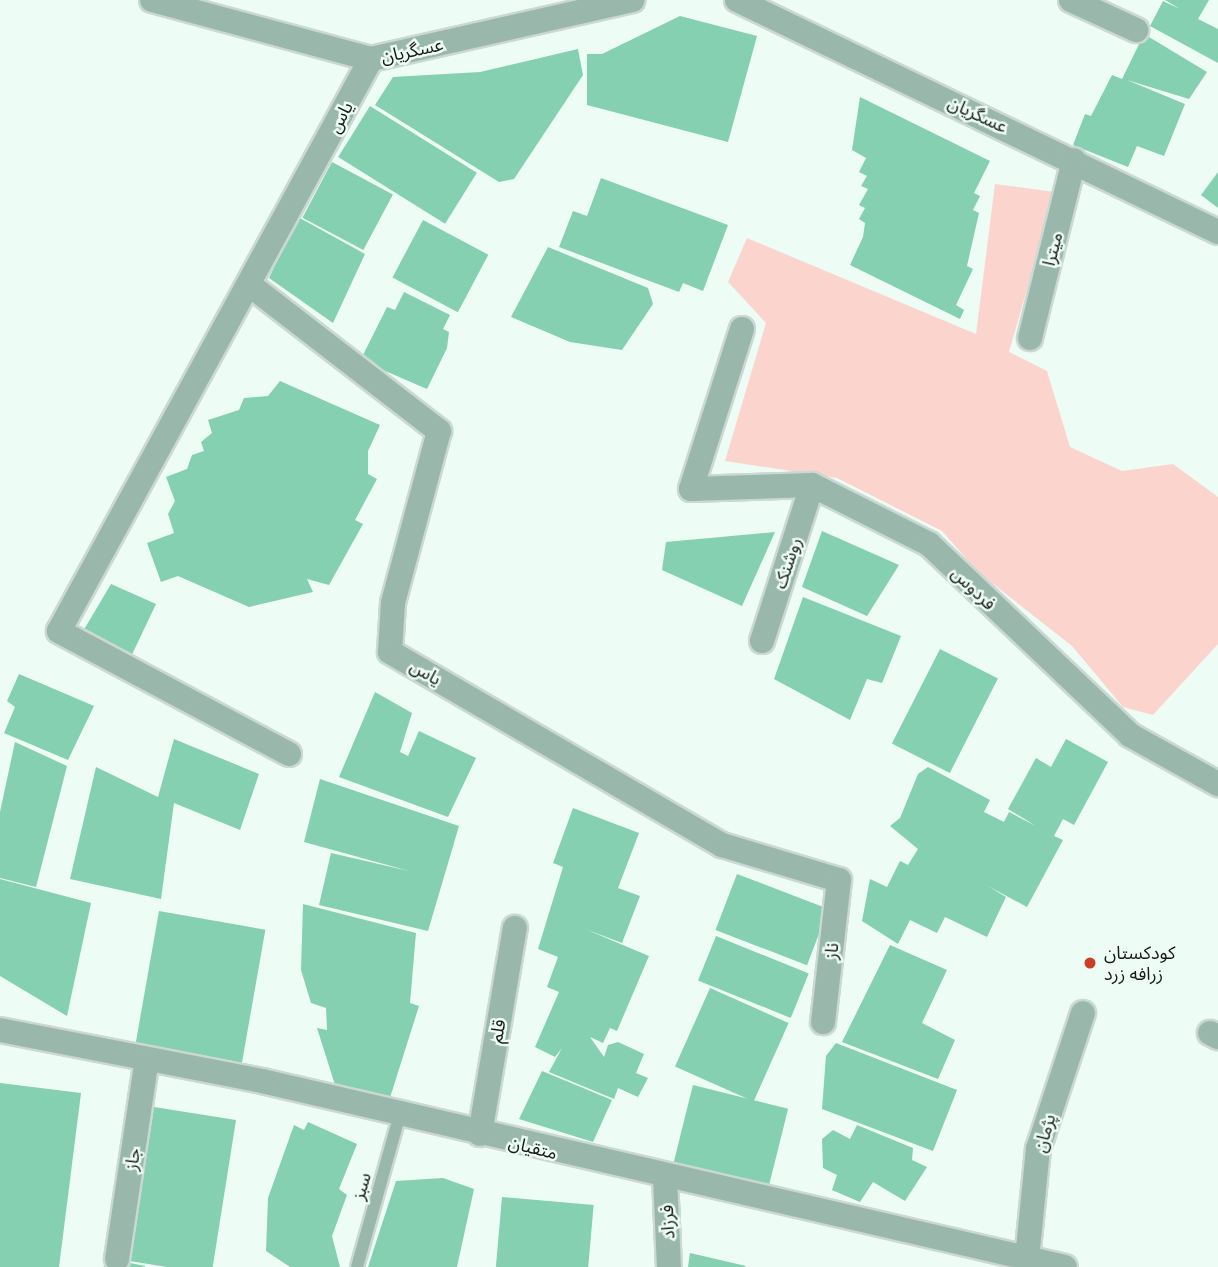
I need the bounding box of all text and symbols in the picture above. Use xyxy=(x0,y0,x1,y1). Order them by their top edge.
street label: عسگریان xyxy=(379,33,445,67)
street label: عسگریان xyxy=(945,91,1011,137)
street label: یاس xyxy=(323,98,357,136)
street label: میترا xyxy=(1037,230,1067,268)
street label: روشنک xyxy=(769,535,805,591)
street label: فردوس xyxy=(947,562,1001,614)
street label: یاس xyxy=(407,655,445,689)
street label: ناز xyxy=(819,942,843,960)
place label: کودکستان زرافه زرد xyxy=(1104,942,1175,984)
marker: کودکستان زرافه زرد xyxy=(1082,955,1098,971)
street label: قلم xyxy=(484,1018,510,1044)
street label: پژمان xyxy=(1028,1111,1060,1155)
street label: متقیان xyxy=(506,1131,560,1163)
street label: جاز xyxy=(120,1146,144,1172)
street label: سبز xyxy=(347,1170,375,1202)
street label: فرزاد xyxy=(655,1204,679,1240)

